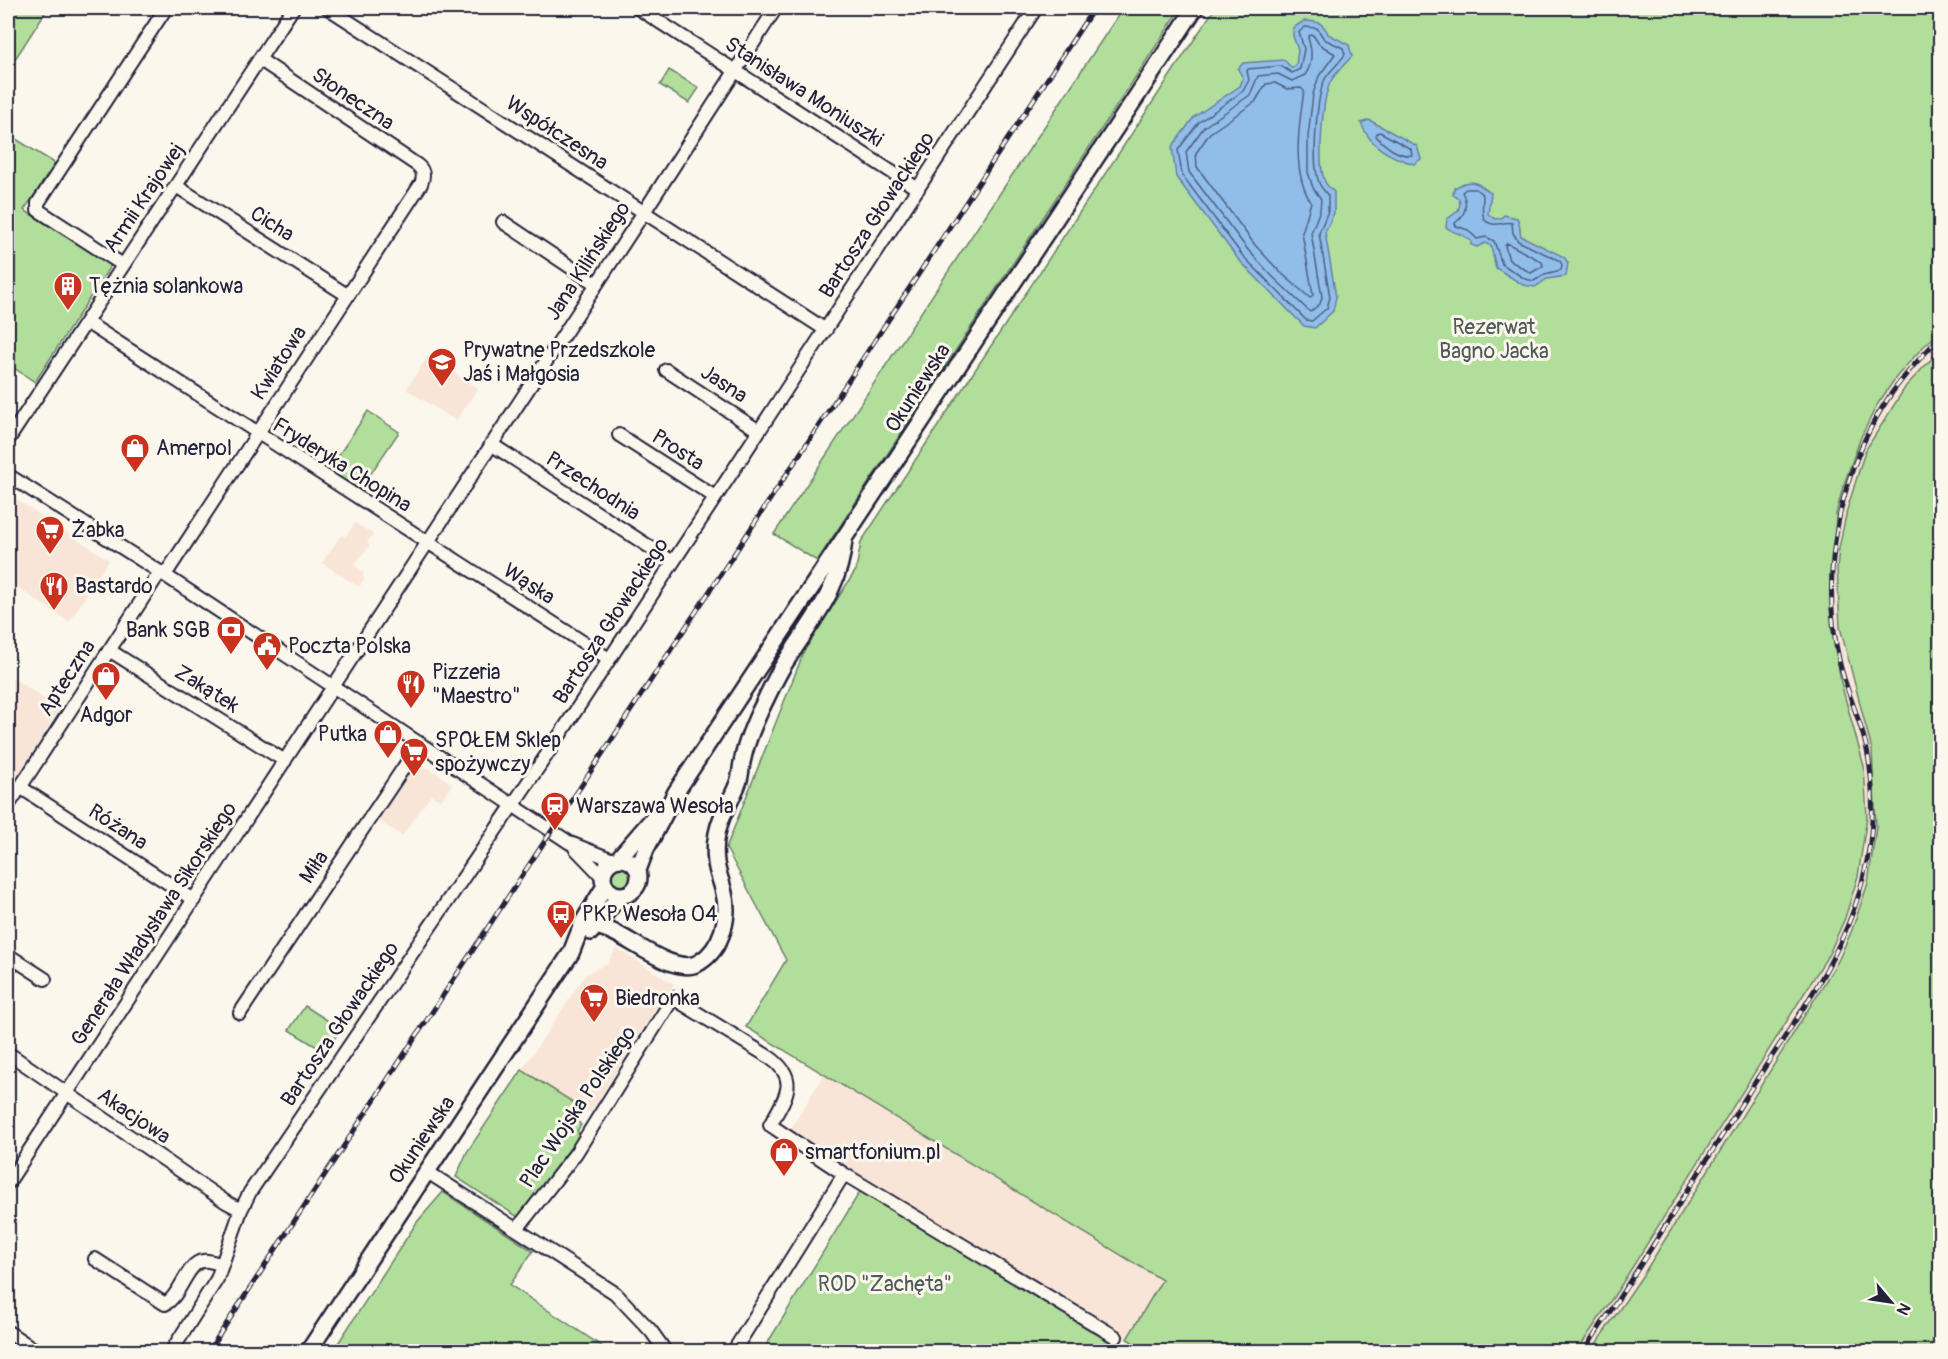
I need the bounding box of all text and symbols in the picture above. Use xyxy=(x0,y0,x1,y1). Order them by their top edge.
street label: Stanisława Moniuszki xyxy=(720,31,889,153)
street label: Słoneczna xyxy=(306,62,400,136)
street label: Współczesna xyxy=(501,90,613,176)
street label: Bartosza Głowackiego xyxy=(813,127,941,303)
street label: Armii Krajowej xyxy=(97,138,191,258)
street label: Jana Kilińskiego xyxy=(539,196,637,326)
street label: Cicha xyxy=(245,200,299,248)
building icon: Tężnia solankowa xyxy=(52,270,84,312)
place label: Tężnia solankowa xyxy=(89,273,243,300)
park label: Rezerwat Bagno Jacka xyxy=(1439,314,1549,365)
street label: Kwiatowa xyxy=(245,321,313,405)
place label: Prywatne Przedszkole Jaś i Małgosia xyxy=(463,337,656,388)
street label: Okuniewska xyxy=(879,338,957,438)
school or university icon: Prywatne Przedszkole Jaś i Małgosia xyxy=(426,346,458,388)
street label: Jasna xyxy=(695,359,753,409)
street label: Fryderyka Chopina xyxy=(267,411,417,519)
street label: Prosta xyxy=(647,423,709,477)
shop icon: Amerpol xyxy=(119,432,151,474)
place label: Amerpol xyxy=(156,435,232,462)
street label: Przechodnia xyxy=(541,445,645,527)
supermarket icon: Żabka xyxy=(34,514,66,556)
place label: Żabka xyxy=(71,517,125,544)
street label: Bartosza Głowackiego xyxy=(547,533,675,709)
street label: Wąska xyxy=(498,557,560,611)
restaurant icon: Bastardo xyxy=(38,570,70,612)
place label: Bastardo xyxy=(75,573,153,600)
bank icon: Bank SGB xyxy=(215,614,247,656)
place label: Bank SGB xyxy=(126,617,210,644)
public building icon: Poczta Polska xyxy=(251,630,283,672)
place label: Poczta Polska xyxy=(288,633,411,660)
street label: Apteczna xyxy=(32,635,102,721)
street label: Zakątek xyxy=(170,659,245,719)
place label: Pizzeria "Maestro" xyxy=(432,659,521,710)
shop icon: Adgor xyxy=(90,660,122,702)
restaurant icon: Pizzeria "Maestro" xyxy=(395,668,427,710)
place label: Adgor xyxy=(79,702,133,729)
shop icon: Putka xyxy=(372,718,404,760)
place label: Putka xyxy=(318,721,367,748)
place label: SPOŁEM Sklep spożywczy xyxy=(435,727,561,778)
supermarket icon: SPOŁEM Sklep spożywczy xyxy=(398,736,430,778)
station icon: Warszawa Wesoła xyxy=(539,790,571,832)
place label: Warszawa Wesoła xyxy=(576,793,734,820)
street label: Generała Władysława Sikorskiego xyxy=(65,797,243,1051)
street label: Różana xyxy=(83,798,153,856)
street label: Miła xyxy=(293,845,335,889)
bus stop icon: PKP Wesoła 04 xyxy=(545,898,577,940)
place label: PKP Wesoła 04 xyxy=(582,901,717,928)
street label: Bartosza Głowackiego xyxy=(275,936,405,1112)
supermarket icon: Biedronka xyxy=(578,982,610,1024)
place label: Biedronka xyxy=(615,985,700,1012)
street label: Plac Wojska Polskiego xyxy=(514,1021,642,1193)
street label: Akacjowa xyxy=(92,1082,176,1150)
street label: Okuniewska xyxy=(383,1091,461,1189)
shop icon: smartfonium.pl xyxy=(768,1136,800,1178)
place label: smartfonium.pl xyxy=(805,1139,941,1166)
park label: ROD "Zachęta" xyxy=(818,1271,952,1298)
north arrow xyxy=(1861,1272,1921,1332)
text: N xyxy=(1892,1299,1915,1319)

